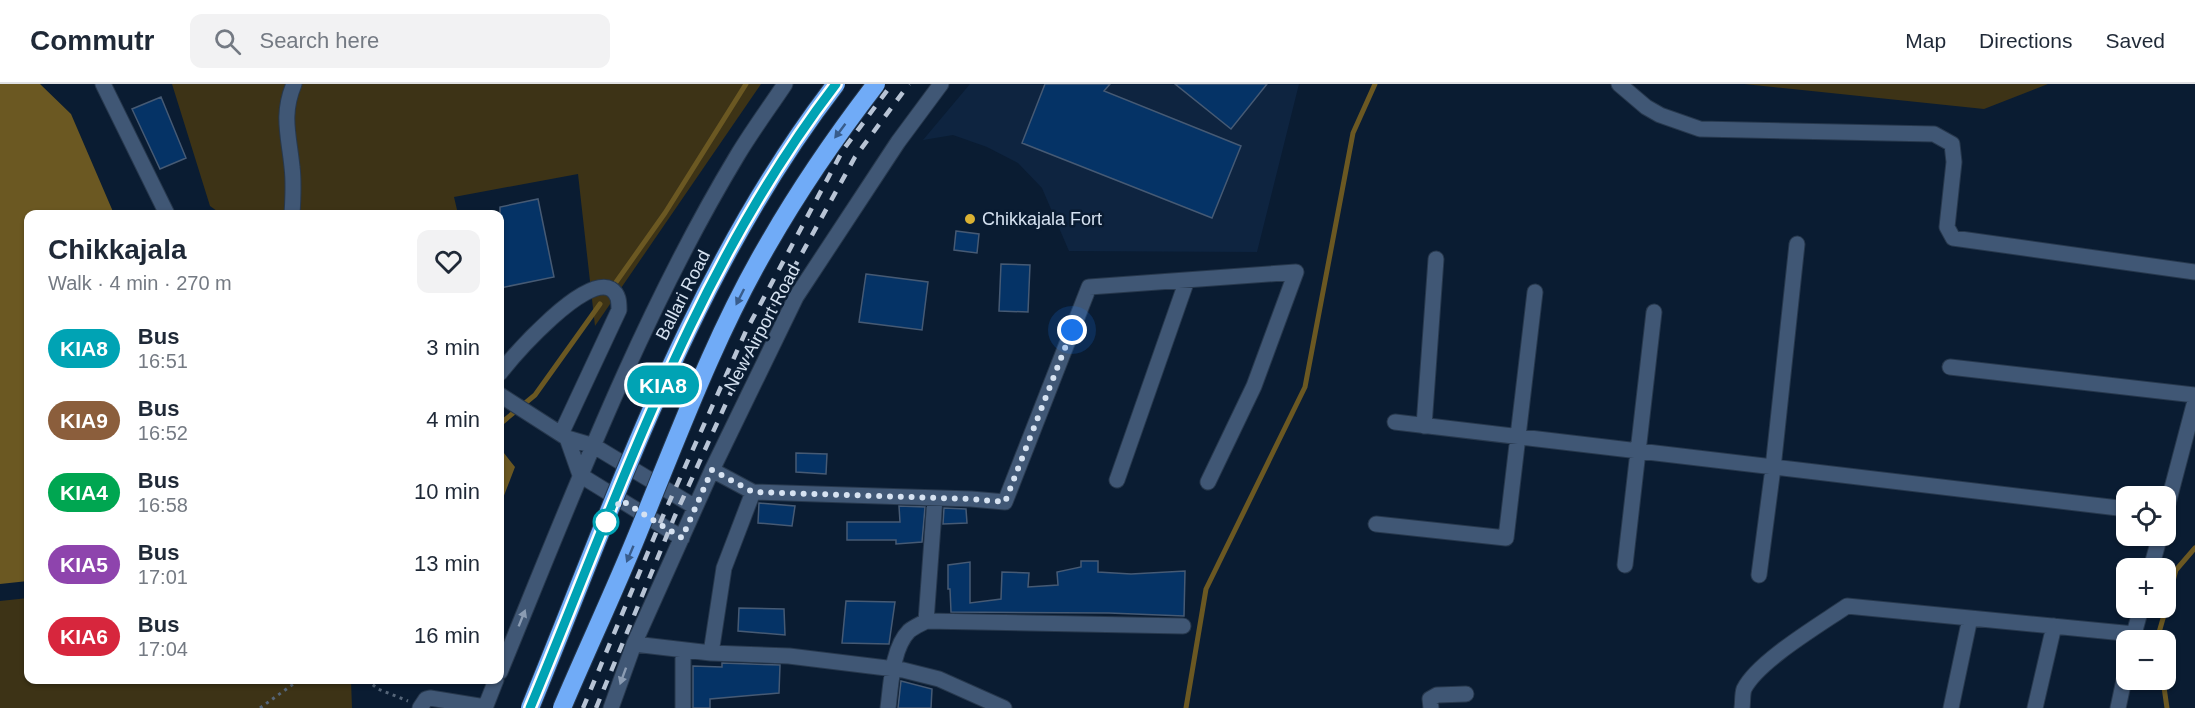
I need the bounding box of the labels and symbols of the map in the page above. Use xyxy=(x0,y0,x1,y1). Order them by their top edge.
one-way arrow xyxy=(835,123,847,138)
place label: Chikkajala Fort xyxy=(982,209,1102,229)
marker: Chikkajala Fort xyxy=(963,212,977,226)
street label: Ballari Road xyxy=(652,247,714,343)
street label: New Airport Road xyxy=(720,261,804,395)
one-way arrow xyxy=(735,289,744,306)
your location xyxy=(1057,315,1087,345)
line badge: KIA8 xyxy=(621,366,705,404)
unlabelled marker xyxy=(593,509,619,535)
one-way arrow xyxy=(625,545,634,562)
one-way arrow xyxy=(518,609,527,627)
one-way arrow xyxy=(617,667,627,685)

